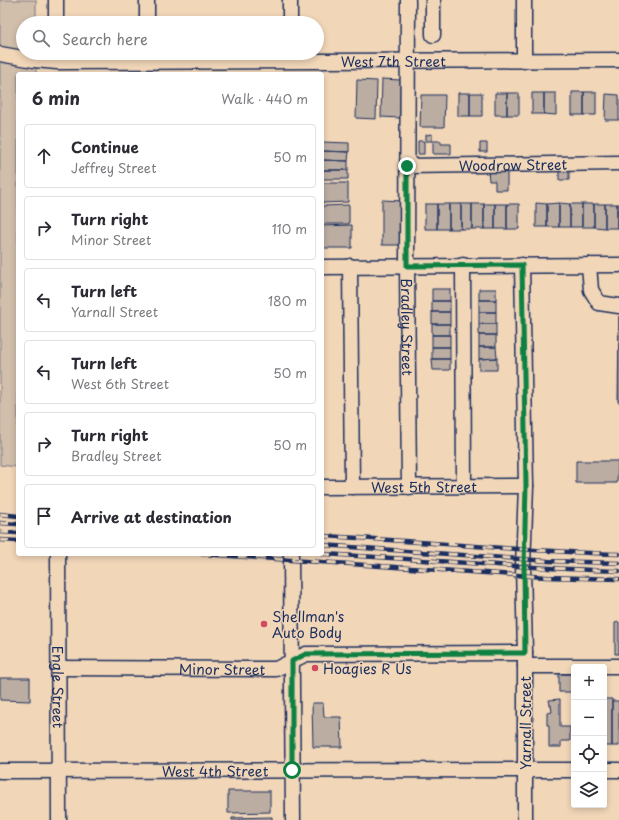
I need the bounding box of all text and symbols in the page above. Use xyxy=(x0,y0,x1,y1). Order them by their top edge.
search box xyxy=(16,16,324,60)
icon: search xyxy=(30,27,52,49)
text: Search here xyxy=(62,27,148,50)
street label: West 7th Street xyxy=(341,50,446,71)
text: 6 min xyxy=(32,85,80,111)
text: Walk · 440 m xyxy=(221,89,308,108)
text: Continue xyxy=(71,135,139,158)
icon: ahead xyxy=(33,145,55,167)
text: 50 m xyxy=(273,147,307,166)
street label: Woodrow Street xyxy=(459,153,568,176)
route end xyxy=(398,157,416,175)
text: Jeffrey Street xyxy=(71,158,156,177)
text: Turn right xyxy=(71,207,148,230)
icon: right xyxy=(33,217,55,239)
text: 110 m xyxy=(272,219,307,238)
text: Minor Street xyxy=(71,230,151,249)
street label: Bradley Street xyxy=(397,278,418,376)
text: Turn left xyxy=(71,279,137,302)
icon: left xyxy=(33,289,55,311)
text: 180 m xyxy=(268,291,307,310)
text: Yarnall Street xyxy=(71,302,158,321)
text: Turn left xyxy=(71,351,137,374)
icon: left xyxy=(33,361,55,383)
text: 50 m xyxy=(273,363,307,382)
text: West 6th Street xyxy=(71,374,169,393)
text: Turn right xyxy=(71,423,148,446)
icon: right xyxy=(33,433,55,455)
text: 50 m xyxy=(273,435,307,454)
text: Bradley Street xyxy=(71,446,162,465)
street label: West 5th Street xyxy=(371,476,477,497)
icon: arrive xyxy=(33,505,55,527)
text: Arrive at destination xyxy=(71,505,232,528)
place label: Shellman's Auto Body xyxy=(272,606,344,643)
marker: Shellman's Auto Body xyxy=(259,619,269,629)
street label: Engle Street xyxy=(48,646,69,729)
street label: Minor Street xyxy=(179,658,266,679)
place label: Hoagies R Us xyxy=(323,658,412,679)
marker: Hoagies R Us xyxy=(310,663,320,673)
map controls xyxy=(571,664,607,808)
button: + xyxy=(571,664,607,700)
street label: Yarnall Street xyxy=(515,676,536,770)
button: − xyxy=(571,700,607,736)
button: locate xyxy=(571,736,607,772)
street label: West 4th Street xyxy=(162,760,269,781)
route start xyxy=(283,761,301,779)
button: layers xyxy=(571,772,607,808)

